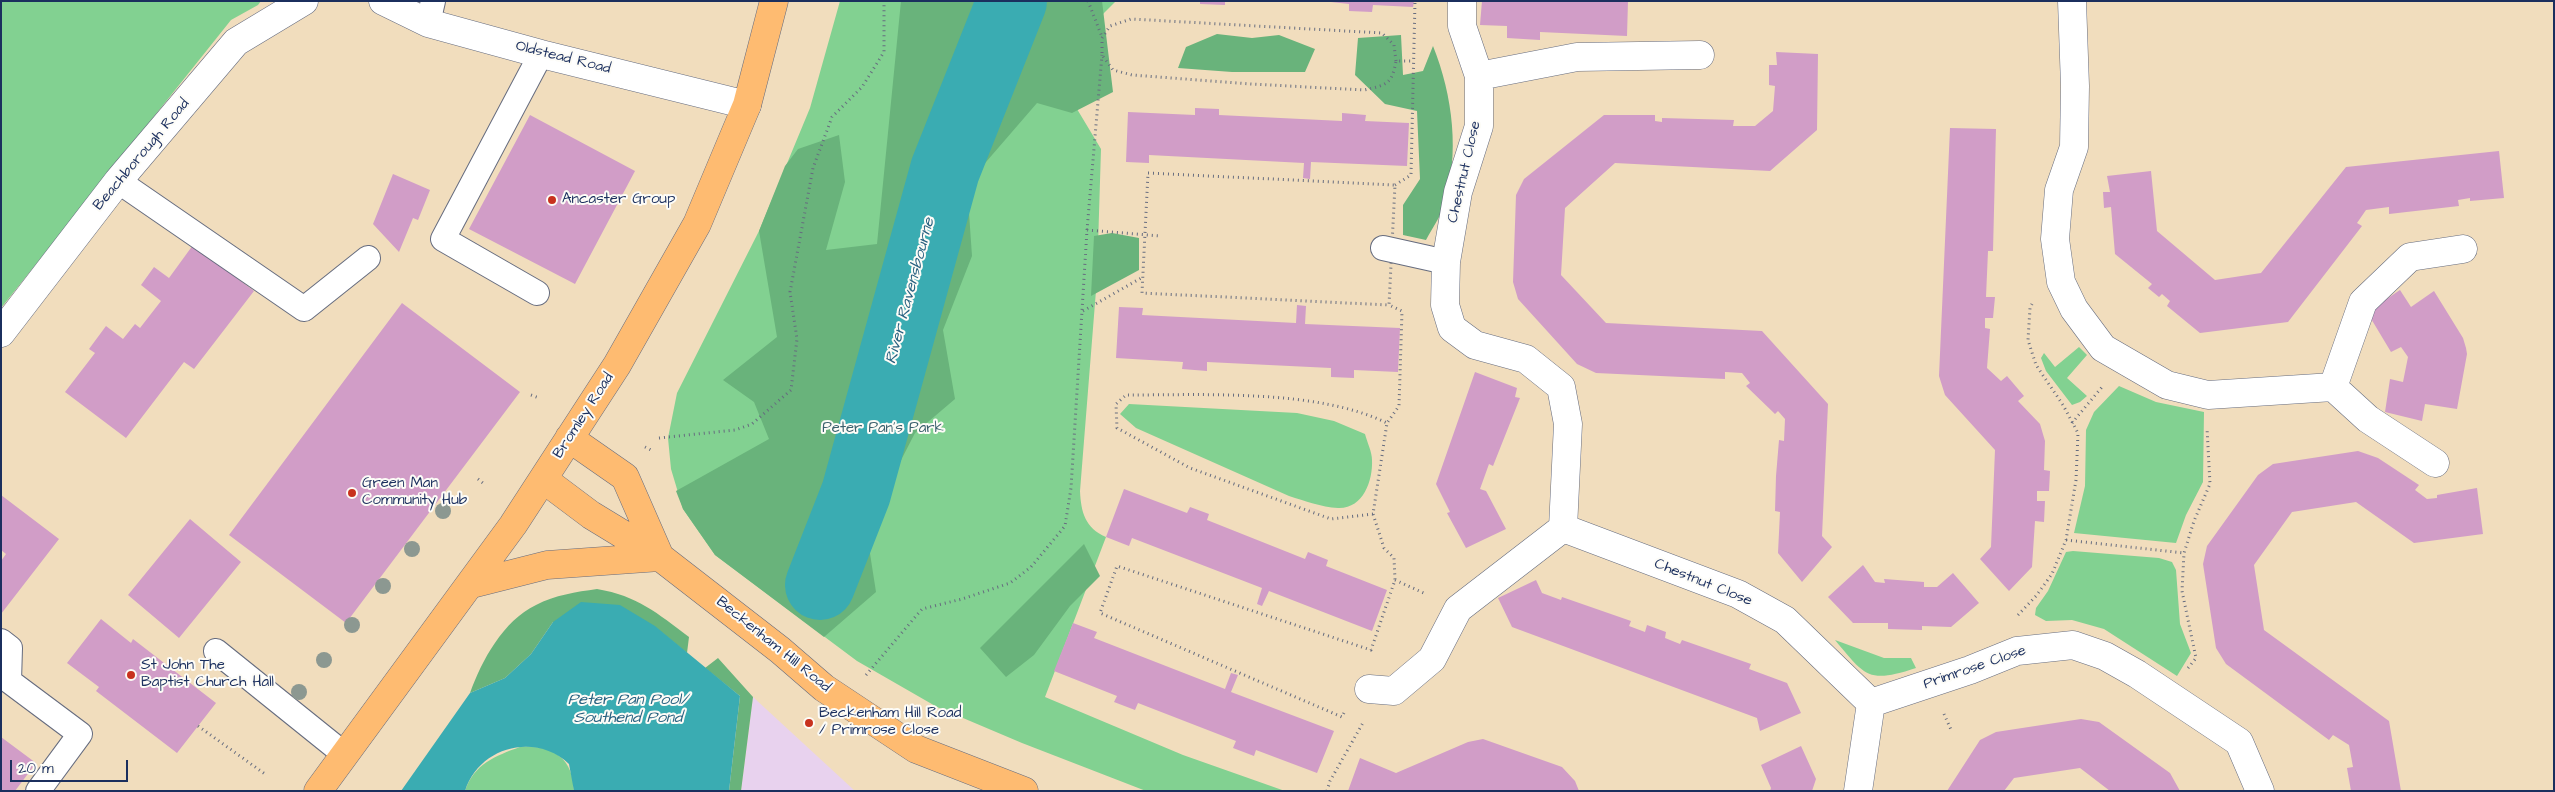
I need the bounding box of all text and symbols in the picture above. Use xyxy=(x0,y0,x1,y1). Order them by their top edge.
street label: Oldstead Road xyxy=(513,37,613,79)
street label: Beachborough Road xyxy=(90,96,194,214)
street label: Chestnut Close xyxy=(1445,119,1485,225)
place label: Ancaster Group xyxy=(562,191,675,209)
marker: Ancaster Group xyxy=(546,194,558,206)
water label: River Ravensbourne xyxy=(882,216,940,366)
street label: Bromley Road xyxy=(550,370,618,462)
park label: Peter Pan's Park xyxy=(822,420,944,438)
place label: Green Man Community Hub xyxy=(362,475,467,510)
marker: Green Man Community Hub xyxy=(346,487,358,499)
street label: Chestnut Close xyxy=(1651,555,1755,611)
street label: Beckenham Hill Road xyxy=(712,593,834,697)
street label: Primrose Close xyxy=(1921,642,2029,694)
place label: St John The Baptist Church Hall xyxy=(141,657,274,692)
marker: St John The Baptist Church Hall xyxy=(125,669,137,681)
water label: Peter Pan Pool/ Southend Pond xyxy=(568,691,688,729)
place label: Beckenham Hill Road / Primrose Close xyxy=(819,705,961,740)
marker: Beckenham Hill Road / Primrose Close xyxy=(803,717,815,729)
scale bar xyxy=(12,750,130,782)
text: 20 m xyxy=(18,758,54,779)

